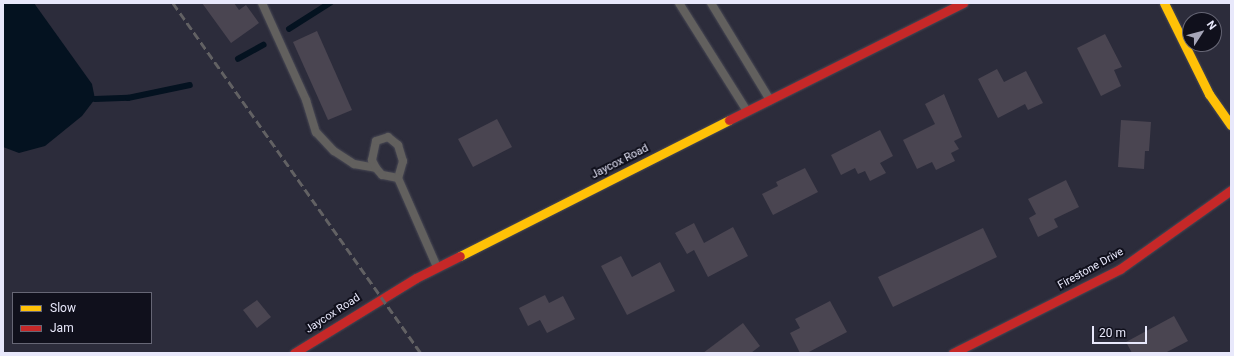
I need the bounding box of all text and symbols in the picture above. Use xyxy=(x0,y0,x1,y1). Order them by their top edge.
north arrow xyxy=(1182,12,1222,52)
text: N xyxy=(1204,18,1219,32)
street label: Jaycox Road xyxy=(589,142,651,182)
street label: Firestone Drive xyxy=(1056,246,1126,292)
street label: Jaycox Road xyxy=(303,291,363,337)
legend xyxy=(12,292,152,344)
text: Slow xyxy=(50,301,76,315)
scale bar xyxy=(1094,318,1149,344)
text: Jam xyxy=(50,321,74,335)
text: 20 m xyxy=(1099,326,1126,340)

